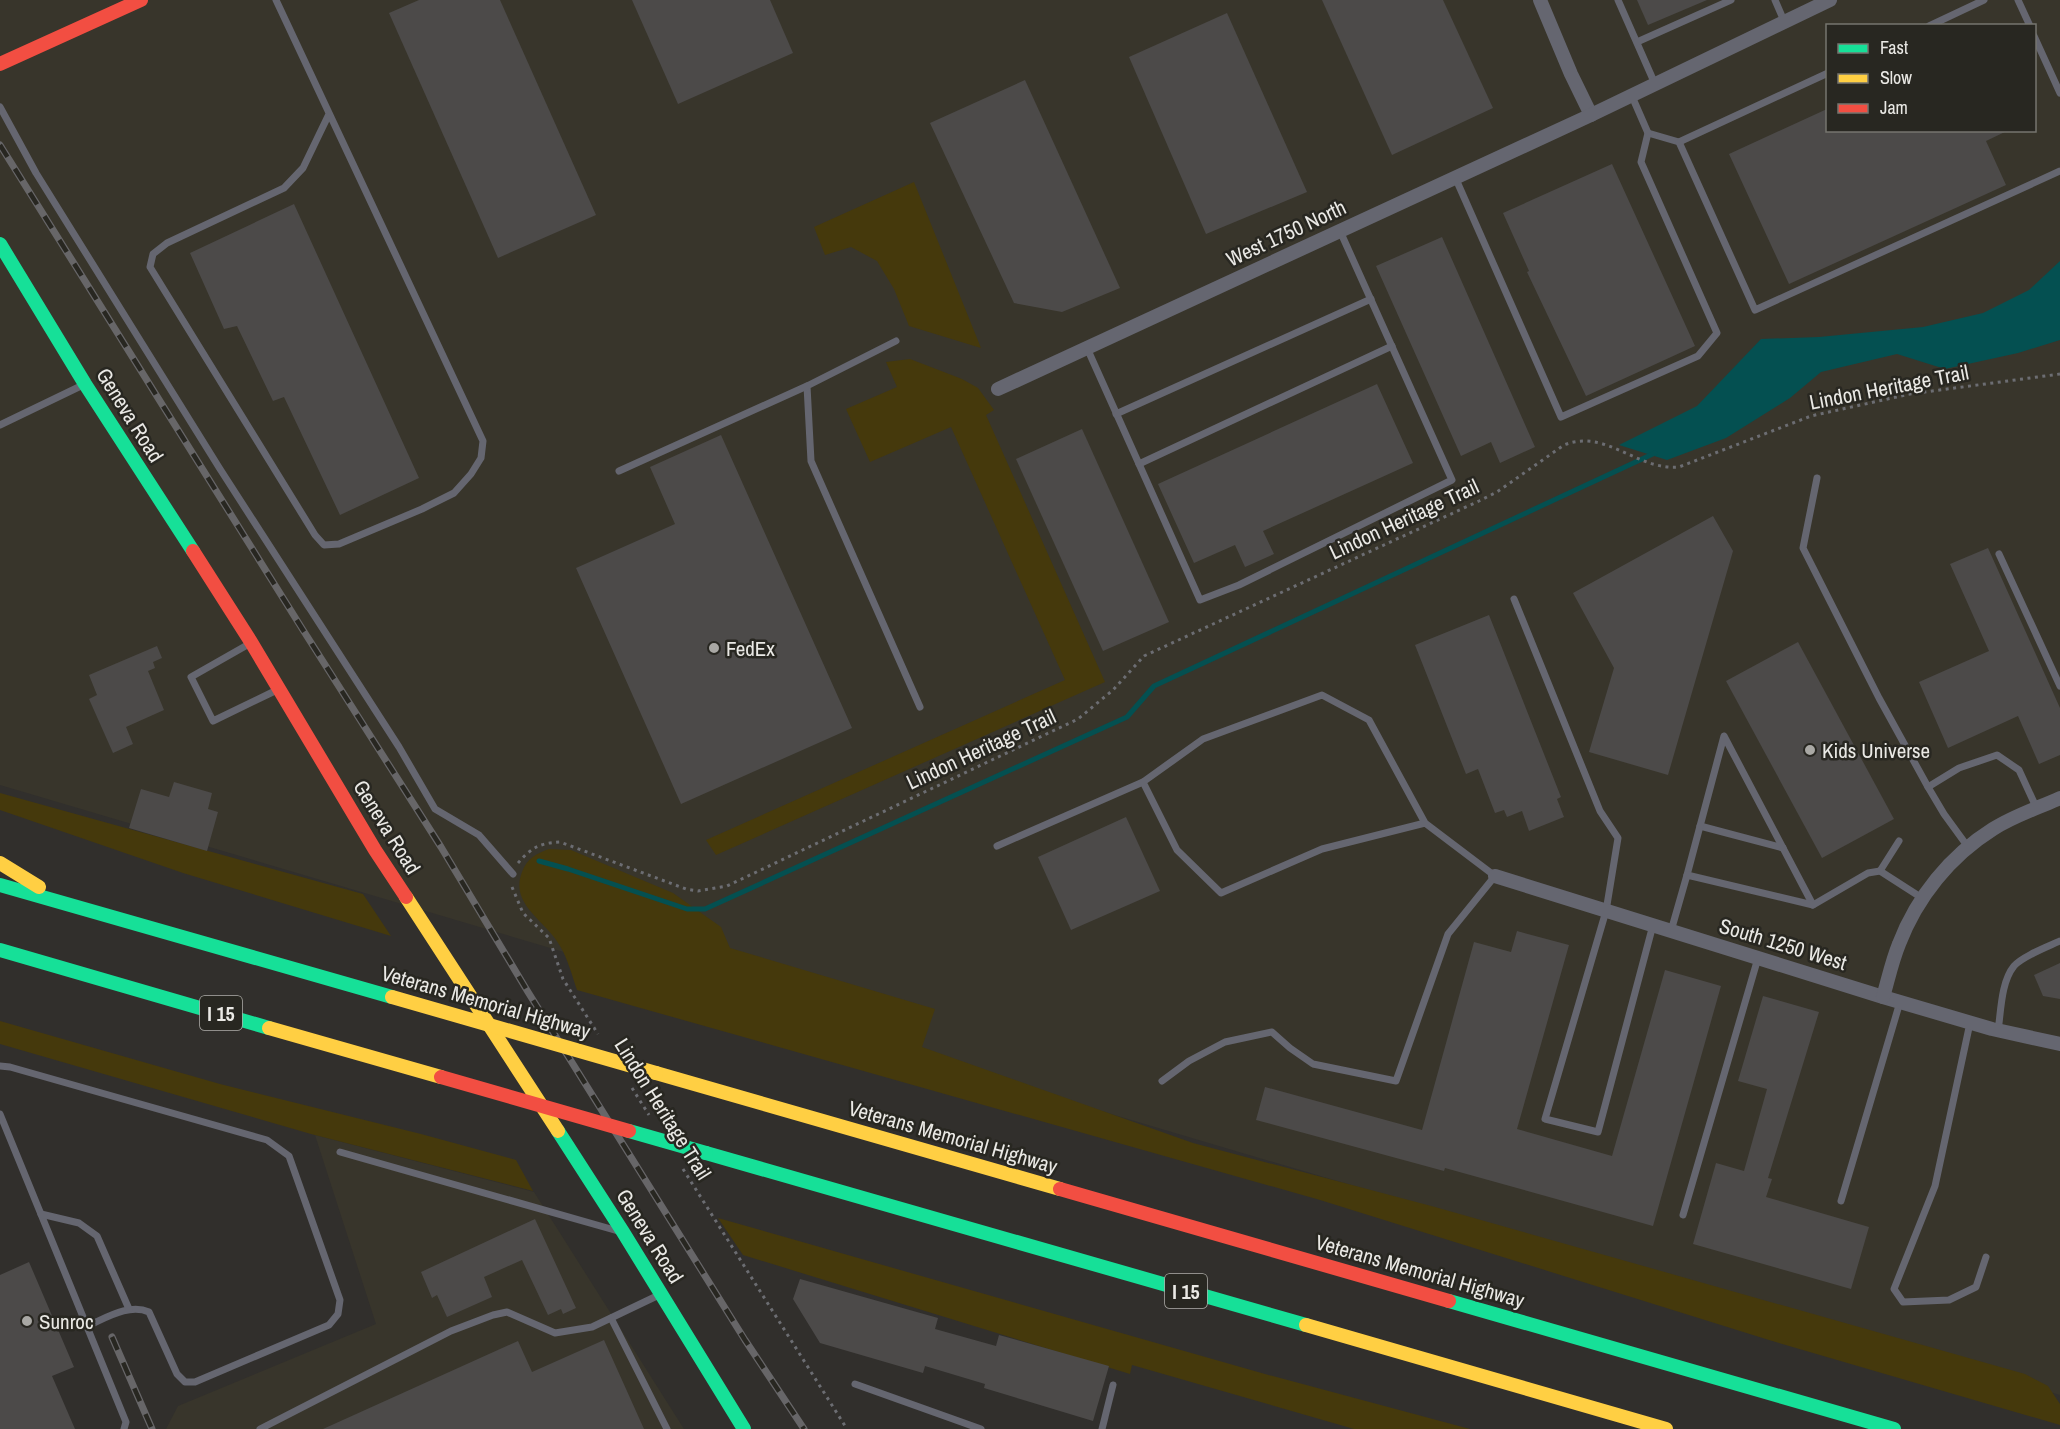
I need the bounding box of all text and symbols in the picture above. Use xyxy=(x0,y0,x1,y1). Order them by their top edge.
legend xyxy=(1826,24,2036,132)
text: Fast xyxy=(1880,35,1908,60)
text: Slow xyxy=(1880,65,1912,90)
text: Jam xyxy=(1880,95,1908,120)
street label: West 1750 North xyxy=(1221,193,1351,273)
street label: Lindon Heritage Trail xyxy=(1807,357,1971,417)
street label: Geneva Road xyxy=(90,362,170,468)
street label: Lindon Heritage Trail xyxy=(1325,472,1483,566)
place label: FedEx xyxy=(726,634,775,663)
marker: FedEx xyxy=(707,641,721,655)
street label: Lindon Heritage Trail xyxy=(902,702,1060,796)
place label: Kids Universe xyxy=(1822,736,1930,765)
marker: Kids Universe xyxy=(1803,743,1817,757)
street label: Geneva Road xyxy=(347,774,427,880)
street label: South 1250 West xyxy=(1716,911,1850,977)
street label: Veterans Memorial Highway xyxy=(378,958,594,1046)
road number: I 15 xyxy=(200,996,242,1030)
street label: Lindon Heritage Trail xyxy=(608,1033,718,1185)
street label: Veterans Memorial Highway xyxy=(845,1093,1061,1181)
street label: Geneva Road xyxy=(610,1183,690,1289)
street label: Veterans Memorial Highway xyxy=(1312,1227,1528,1315)
road number: I 15 xyxy=(1165,1274,1207,1308)
place label: Sunroc xyxy=(39,1307,94,1336)
marker: Sunroc xyxy=(20,1314,34,1328)

